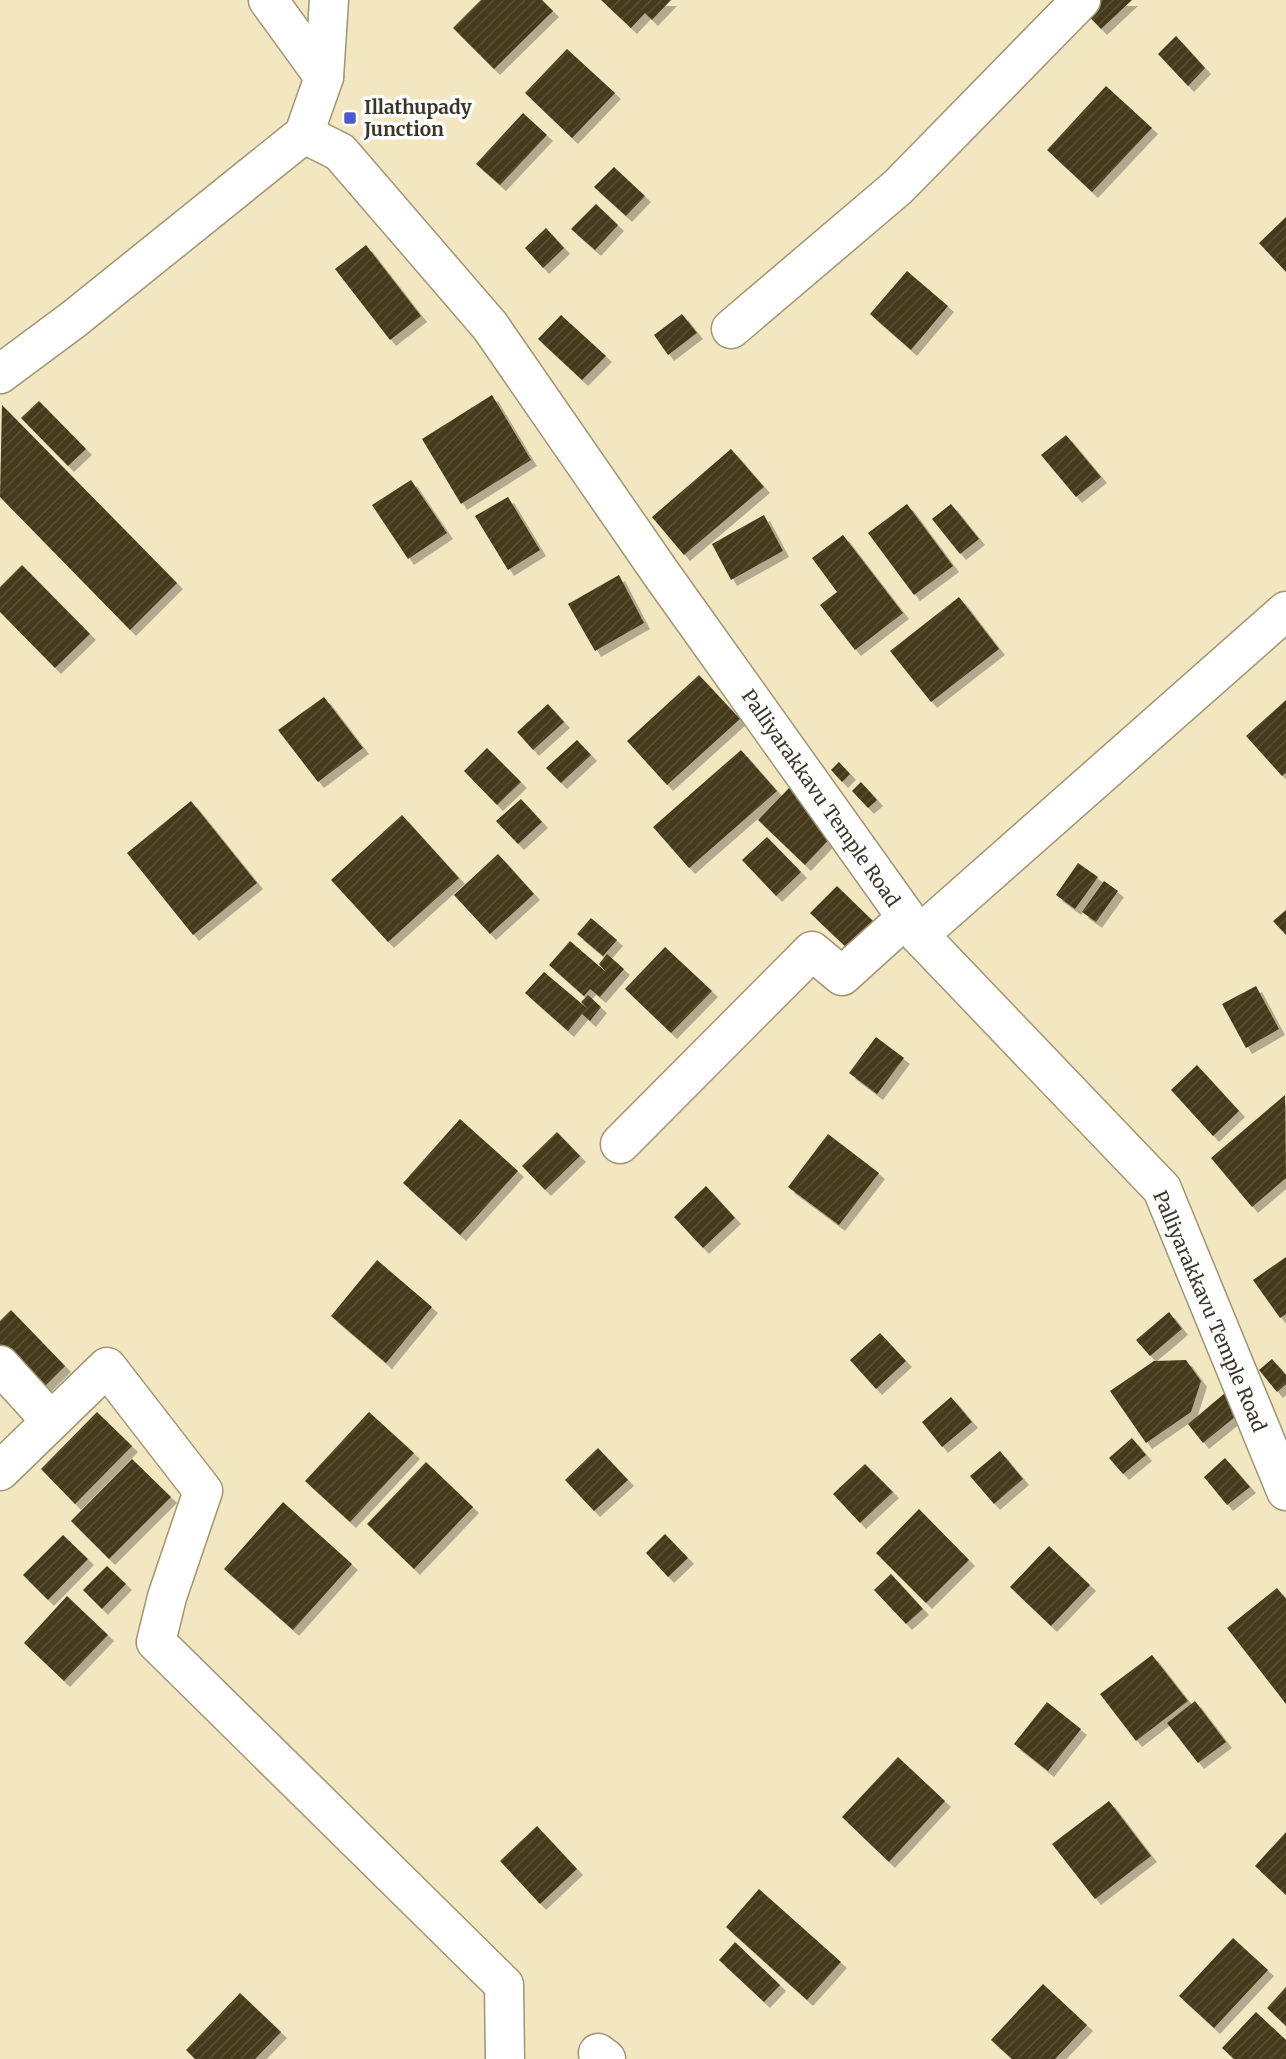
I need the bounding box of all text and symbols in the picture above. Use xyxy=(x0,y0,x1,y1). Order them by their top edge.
place label: Illathupady Junction xyxy=(363,95,473,141)
marker: Illathupady Junction xyxy=(342,110,358,126)
street label: Palliyarakkavu Temple Road xyxy=(737,685,905,911)
street label: Palliyarakkavu Temple Road xyxy=(1148,1187,1272,1435)

